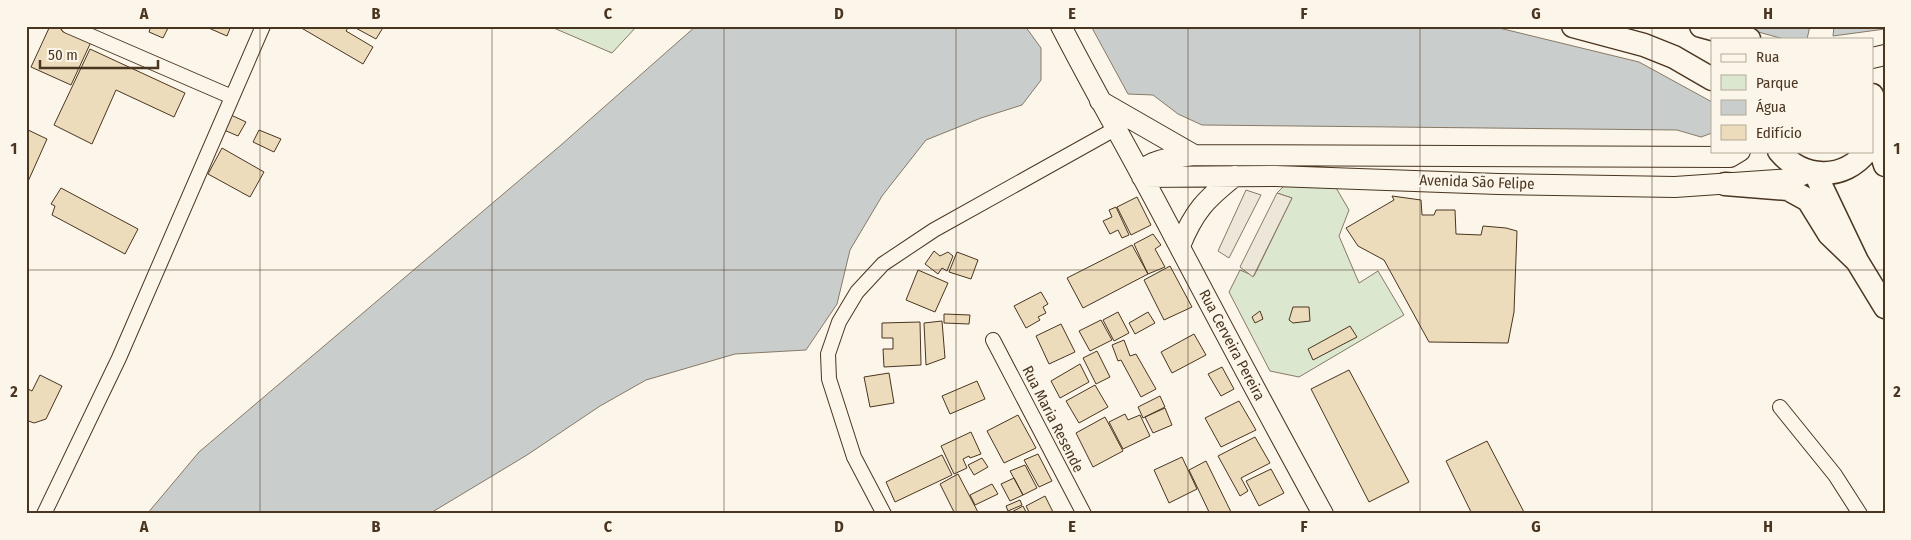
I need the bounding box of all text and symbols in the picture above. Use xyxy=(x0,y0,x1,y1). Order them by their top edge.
text: A xyxy=(139,4,149,23)
text: B xyxy=(372,4,381,23)
text: C xyxy=(604,4,613,23)
text: D xyxy=(834,4,844,23)
text: E xyxy=(1068,4,1076,23)
text: F xyxy=(1300,4,1308,23)
text: G xyxy=(1531,4,1541,23)
text: H xyxy=(1763,4,1773,23)
scale bar xyxy=(40,38,158,70)
legend xyxy=(1711,38,1874,152)
text: 50 m xyxy=(48,46,78,64)
text: Rua xyxy=(1756,48,1779,66)
text: Parque xyxy=(1756,74,1799,92)
text: Água xyxy=(1756,98,1786,116)
text: Edifício xyxy=(1756,124,1802,142)
text: 1 xyxy=(11,139,17,158)
text: 1 xyxy=(1894,139,1900,158)
street label: Avenida São Felipe xyxy=(1419,171,1535,193)
street label: Rua Cerveira Pereira xyxy=(1195,286,1269,404)
street label: Rua Maria Resende xyxy=(1018,363,1088,475)
text: 2 xyxy=(9,382,18,401)
text: 2 xyxy=(1892,382,1901,401)
text: A xyxy=(139,517,149,536)
text: B xyxy=(372,517,381,536)
text: C xyxy=(604,517,613,536)
text: D xyxy=(834,517,844,536)
text: E xyxy=(1068,517,1076,536)
text: F xyxy=(1300,517,1308,536)
text: G xyxy=(1531,517,1541,536)
text: H xyxy=(1763,517,1773,536)

